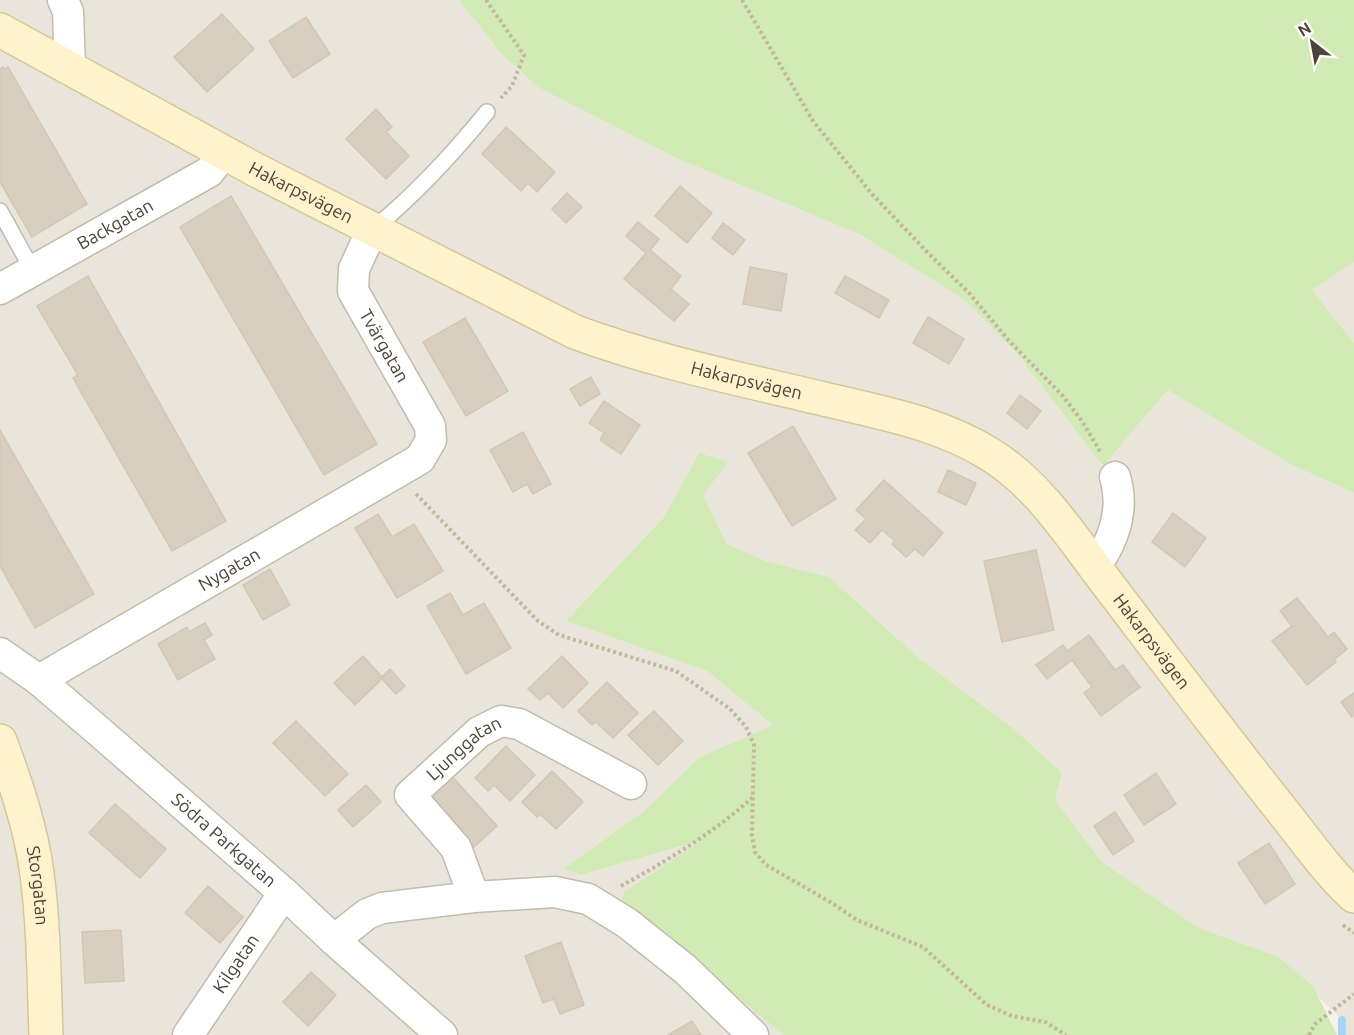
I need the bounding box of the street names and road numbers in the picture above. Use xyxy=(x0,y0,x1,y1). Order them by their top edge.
street label: Hakarpsvägen xyxy=(246,157,357,227)
street label: Backgatan xyxy=(73,194,156,253)
street label: Tvärgatan xyxy=(356,306,414,385)
street label: Hakarpsvägen xyxy=(689,357,804,403)
street label: Nygatan xyxy=(194,543,263,594)
street label: Hakarpsvägen xyxy=(1110,590,1195,692)
street label: Ljunggatan xyxy=(422,712,504,784)
street label: Södra Parkgatan xyxy=(168,788,281,891)
street label: Storgatan xyxy=(23,844,53,926)
street label: Kilgatan xyxy=(208,930,262,996)

